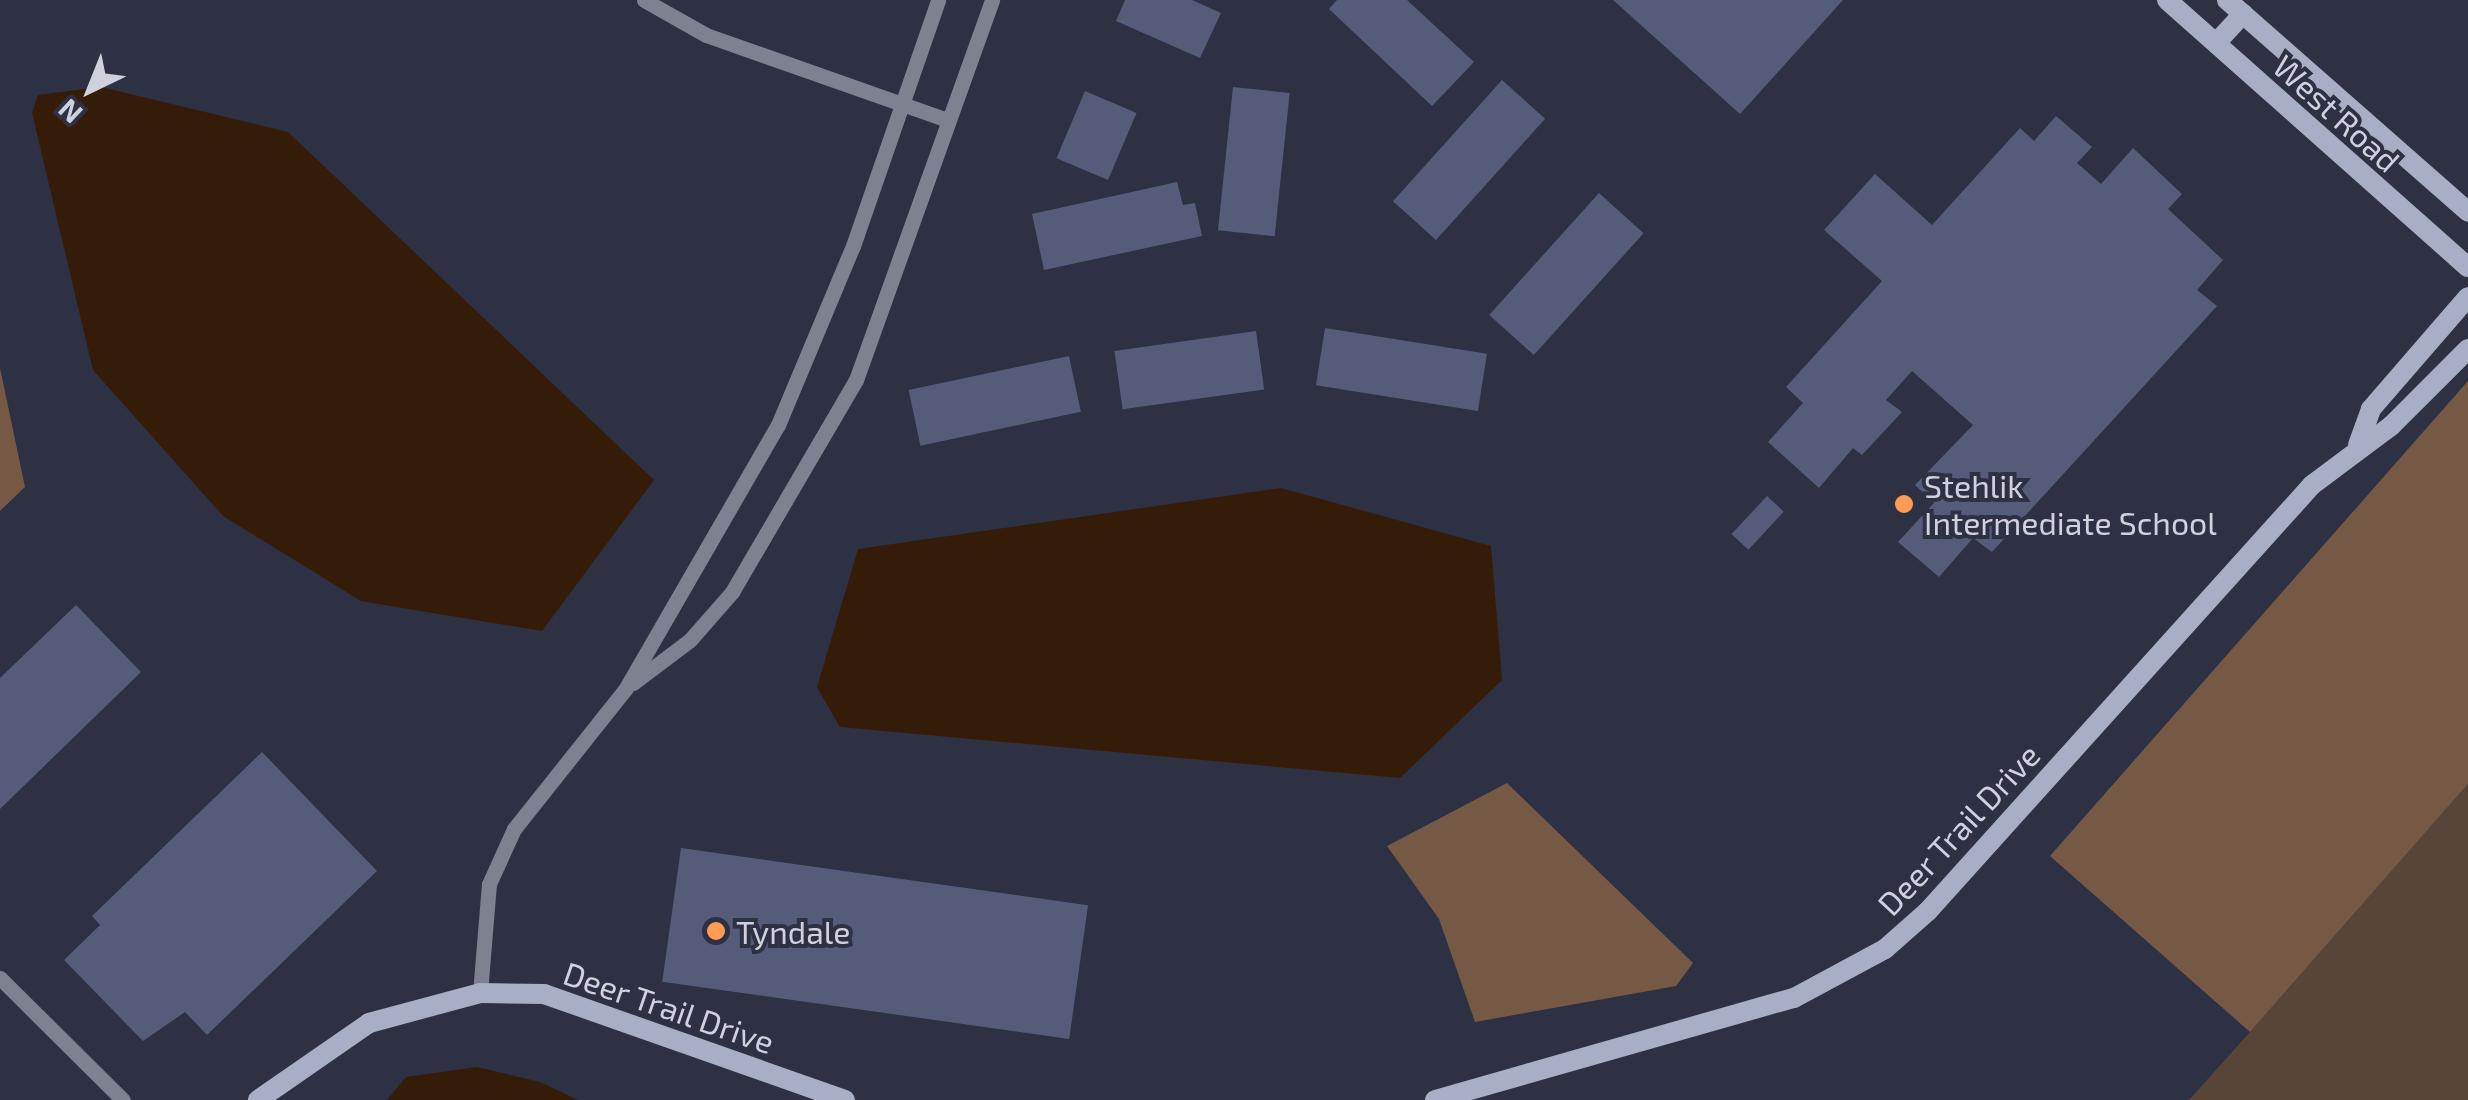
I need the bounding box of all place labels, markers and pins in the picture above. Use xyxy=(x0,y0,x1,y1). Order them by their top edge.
place label: Stehlik Intermediate School xyxy=(1924,467,2217,542)
marker: Stehlik Intermediate School xyxy=(1893,493,1915,515)
place label: Tyndale xyxy=(736,912,850,950)
marker: Tyndale xyxy=(705,920,727,942)

